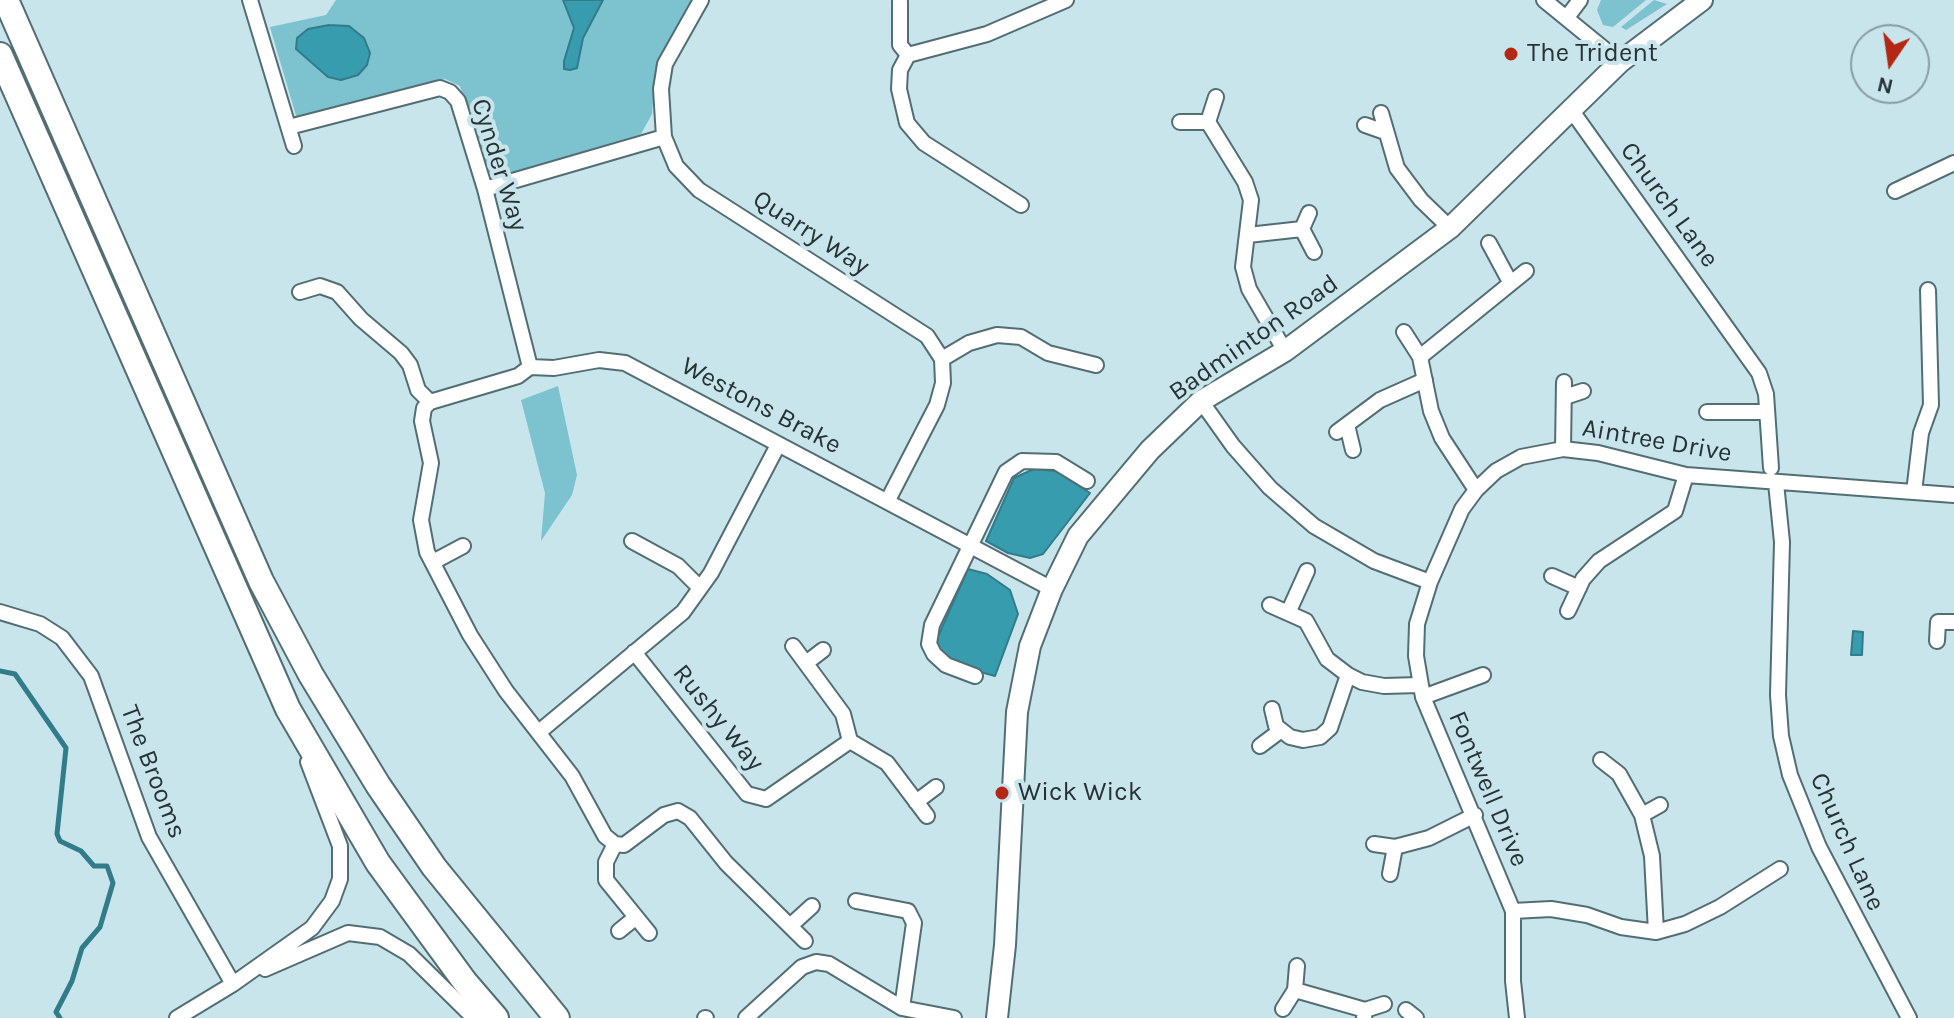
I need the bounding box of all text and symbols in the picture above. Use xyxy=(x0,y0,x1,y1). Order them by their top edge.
north arrow xyxy=(1850,24,1930,104)
place label: The Trident xyxy=(1527,38,1658,70)
marker: The Trident xyxy=(1502,45,1520,63)
text: N xyxy=(1874,71,1896,100)
street label: Cynder Way xyxy=(464,95,534,235)
street label: Church Lane xyxy=(1613,136,1725,274)
street label: Quarry Way xyxy=(747,184,875,282)
street label: Badminton Road xyxy=(1163,268,1345,408)
street label: Westons Brake xyxy=(676,351,846,461)
street label: Aintree Drive xyxy=(1580,413,1734,469)
street label: Rushy Way xyxy=(666,658,770,778)
street label: The Brooms xyxy=(113,701,193,843)
street label: Fontwell Drive xyxy=(1441,706,1535,872)
street label: Church Lane xyxy=(1803,768,1891,916)
place label: Wick Wick xyxy=(1018,777,1142,809)
marker: Wick Wick xyxy=(993,784,1011,802)

